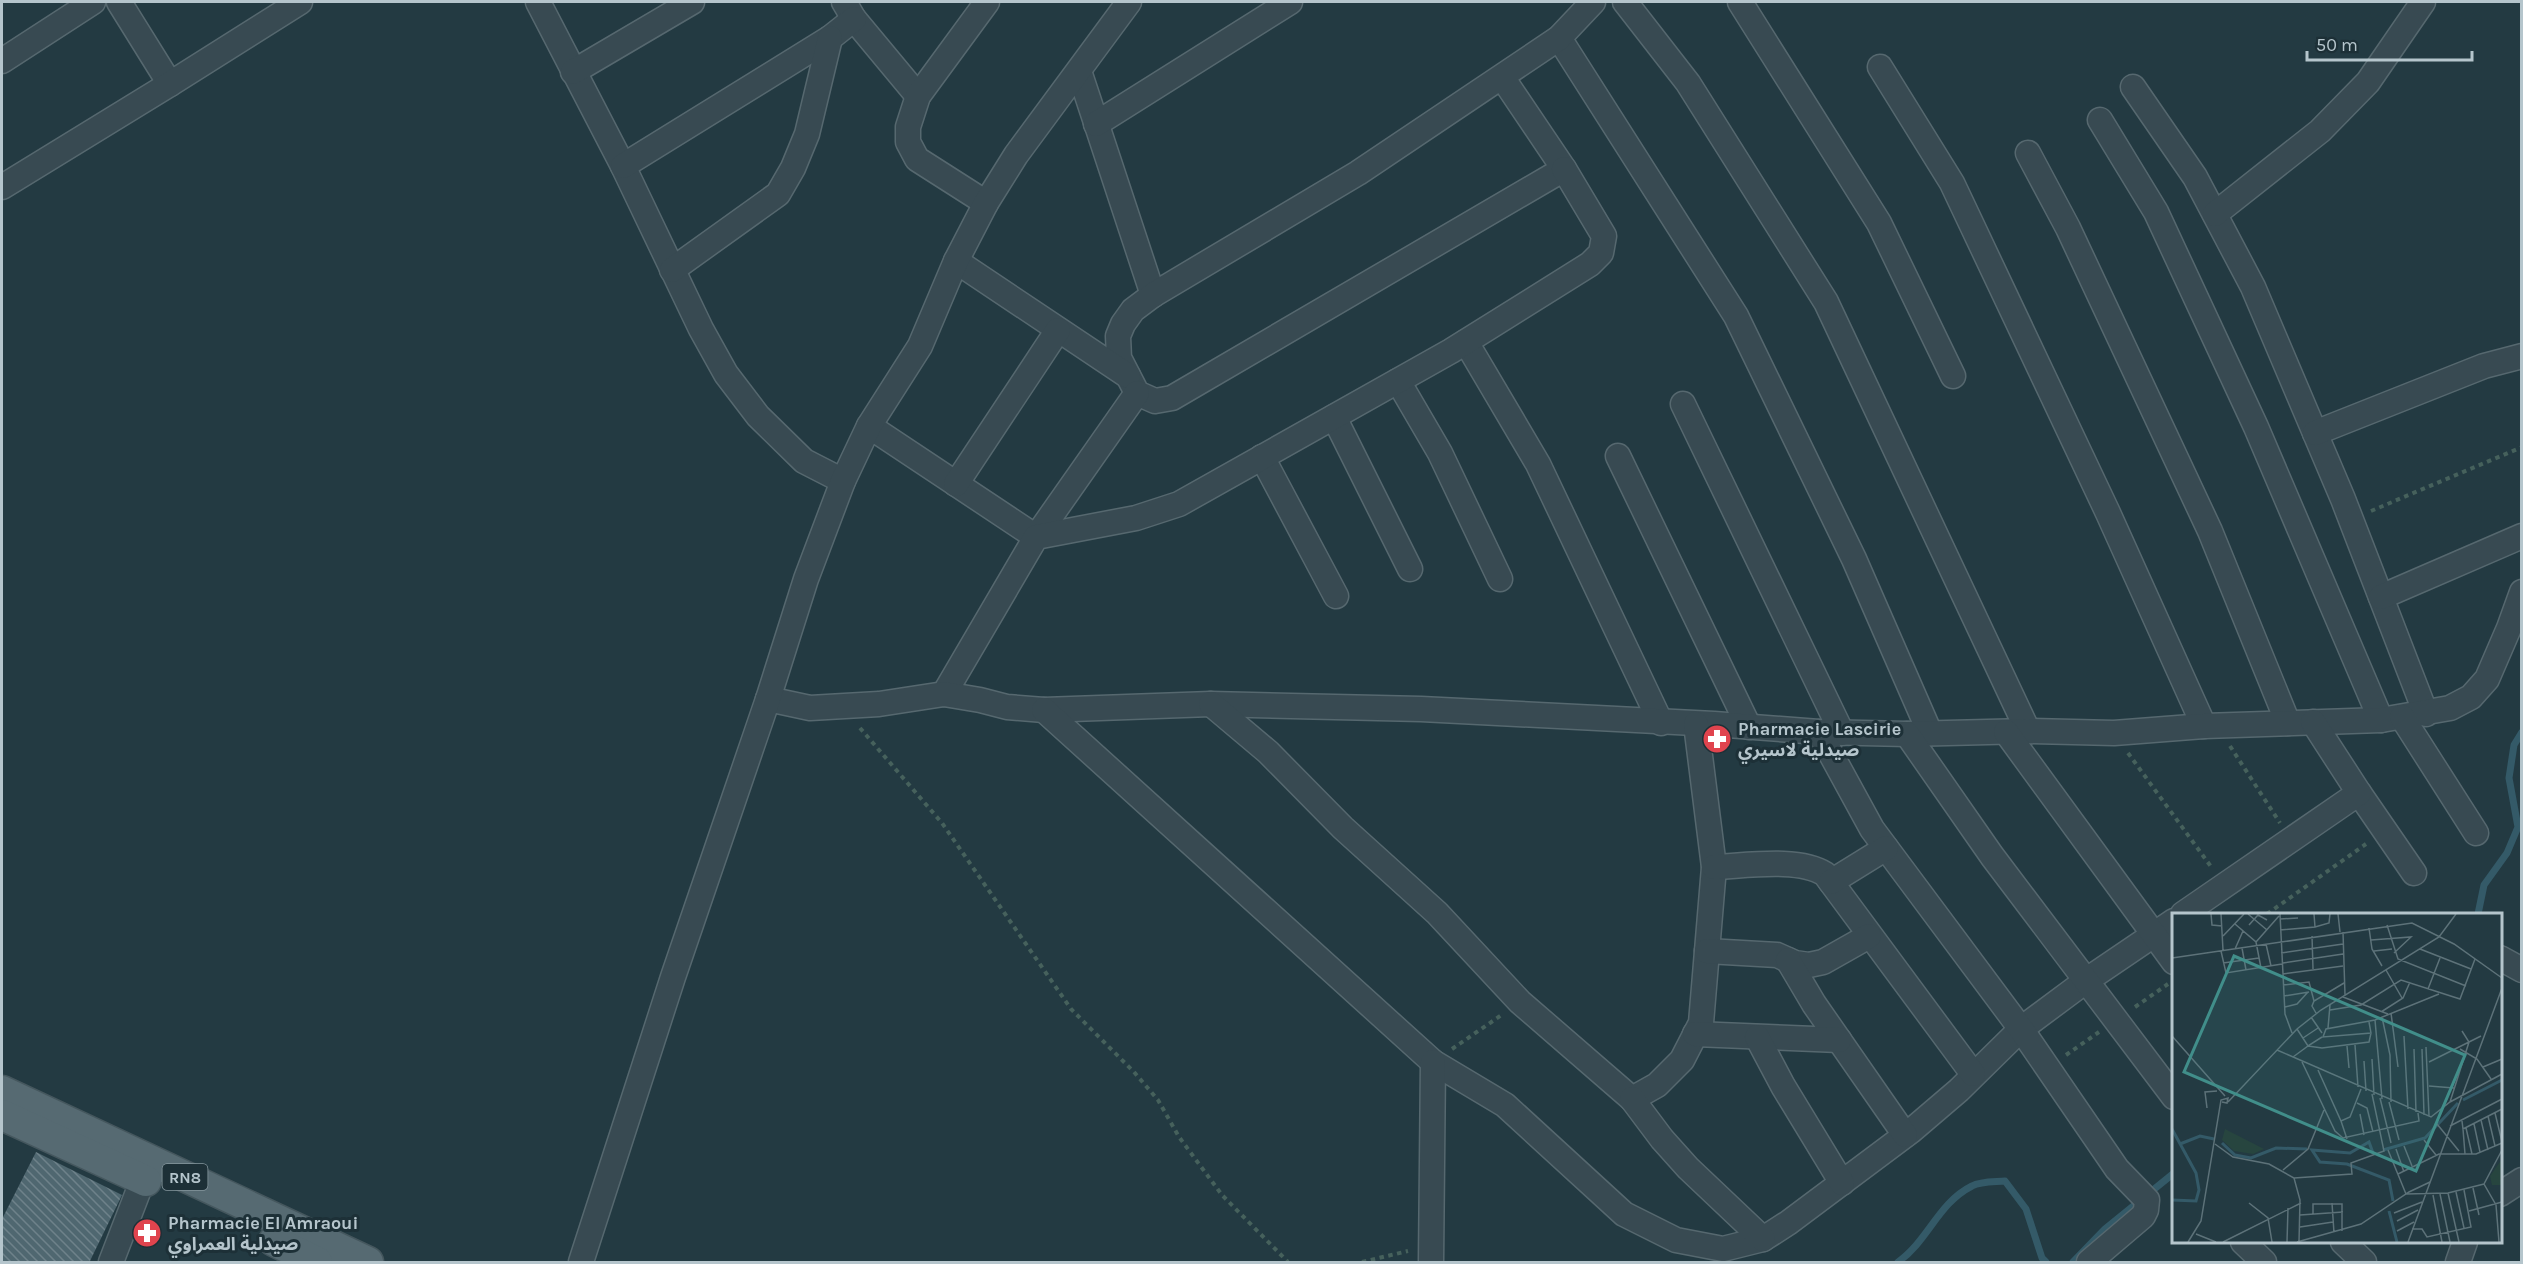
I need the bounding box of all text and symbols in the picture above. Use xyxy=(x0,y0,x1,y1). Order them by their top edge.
scale bar xyxy=(2307,24,2472,62)
text: 50 m xyxy=(2316,34,2358,56)
place label: Pharmacie Lascirie صيدلية لاسيري xyxy=(1738,718,1901,764)
pharmacy icon: Pharmacie Lascirie صيدلية لاسيري xyxy=(1701,723,1733,755)
inset map xyxy=(2172,913,2502,1243)
road number: RN8 xyxy=(162,1164,207,1190)
place label: Pharmacie El Amraoui صيدلية العمراوي xyxy=(168,1212,358,1258)
pharmacy icon: Pharmacie El Amraoui صيدلية العمراوي xyxy=(131,1217,163,1249)

